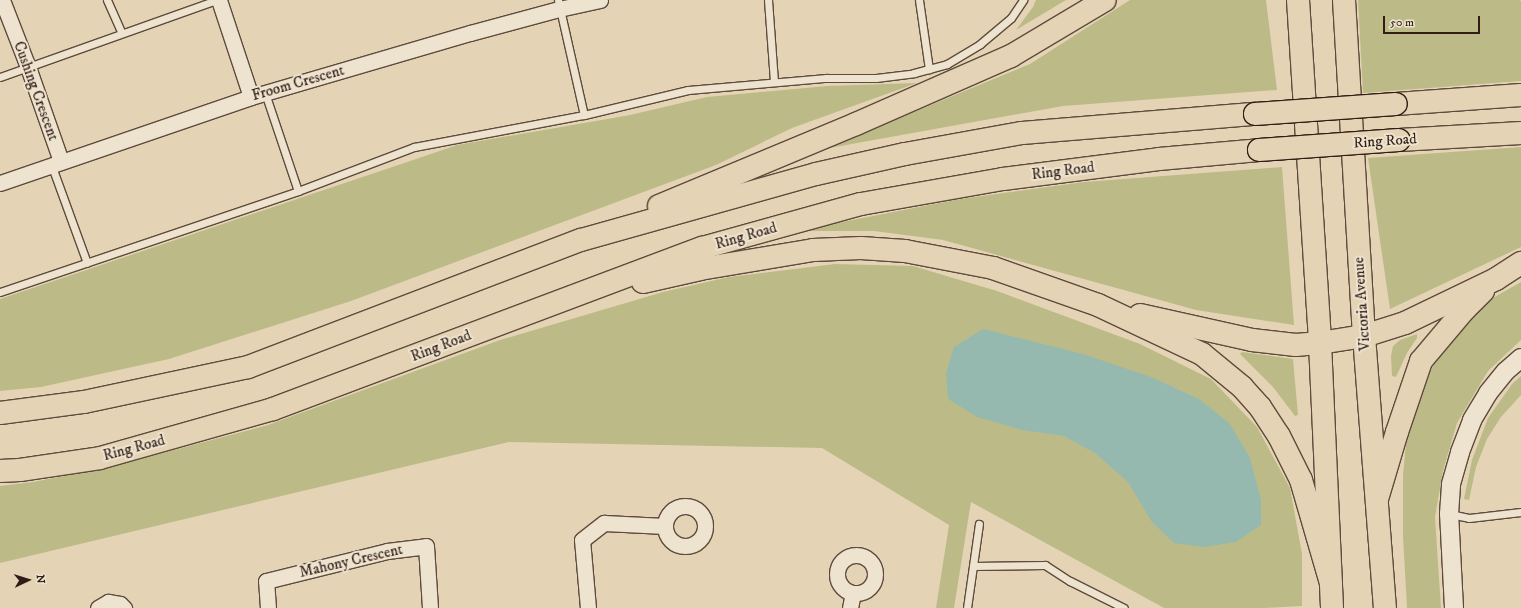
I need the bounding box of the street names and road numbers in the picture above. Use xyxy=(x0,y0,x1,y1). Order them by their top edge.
street label: Cushing Crescent xyxy=(10,39,62,143)
street label: Froom Crescent xyxy=(250,61,346,105)
street label: Ring Road xyxy=(1353,130,1417,152)
street label: Ring Road xyxy=(1031,158,1095,184)
street label: Ring Road xyxy=(713,219,779,253)
street label: Victoria Avenue xyxy=(1350,256,1374,352)
street label: Ring Road xyxy=(408,326,474,366)
street label: Ring Road xyxy=(101,431,167,465)
street label: Mahony Crescent xyxy=(298,540,404,582)

